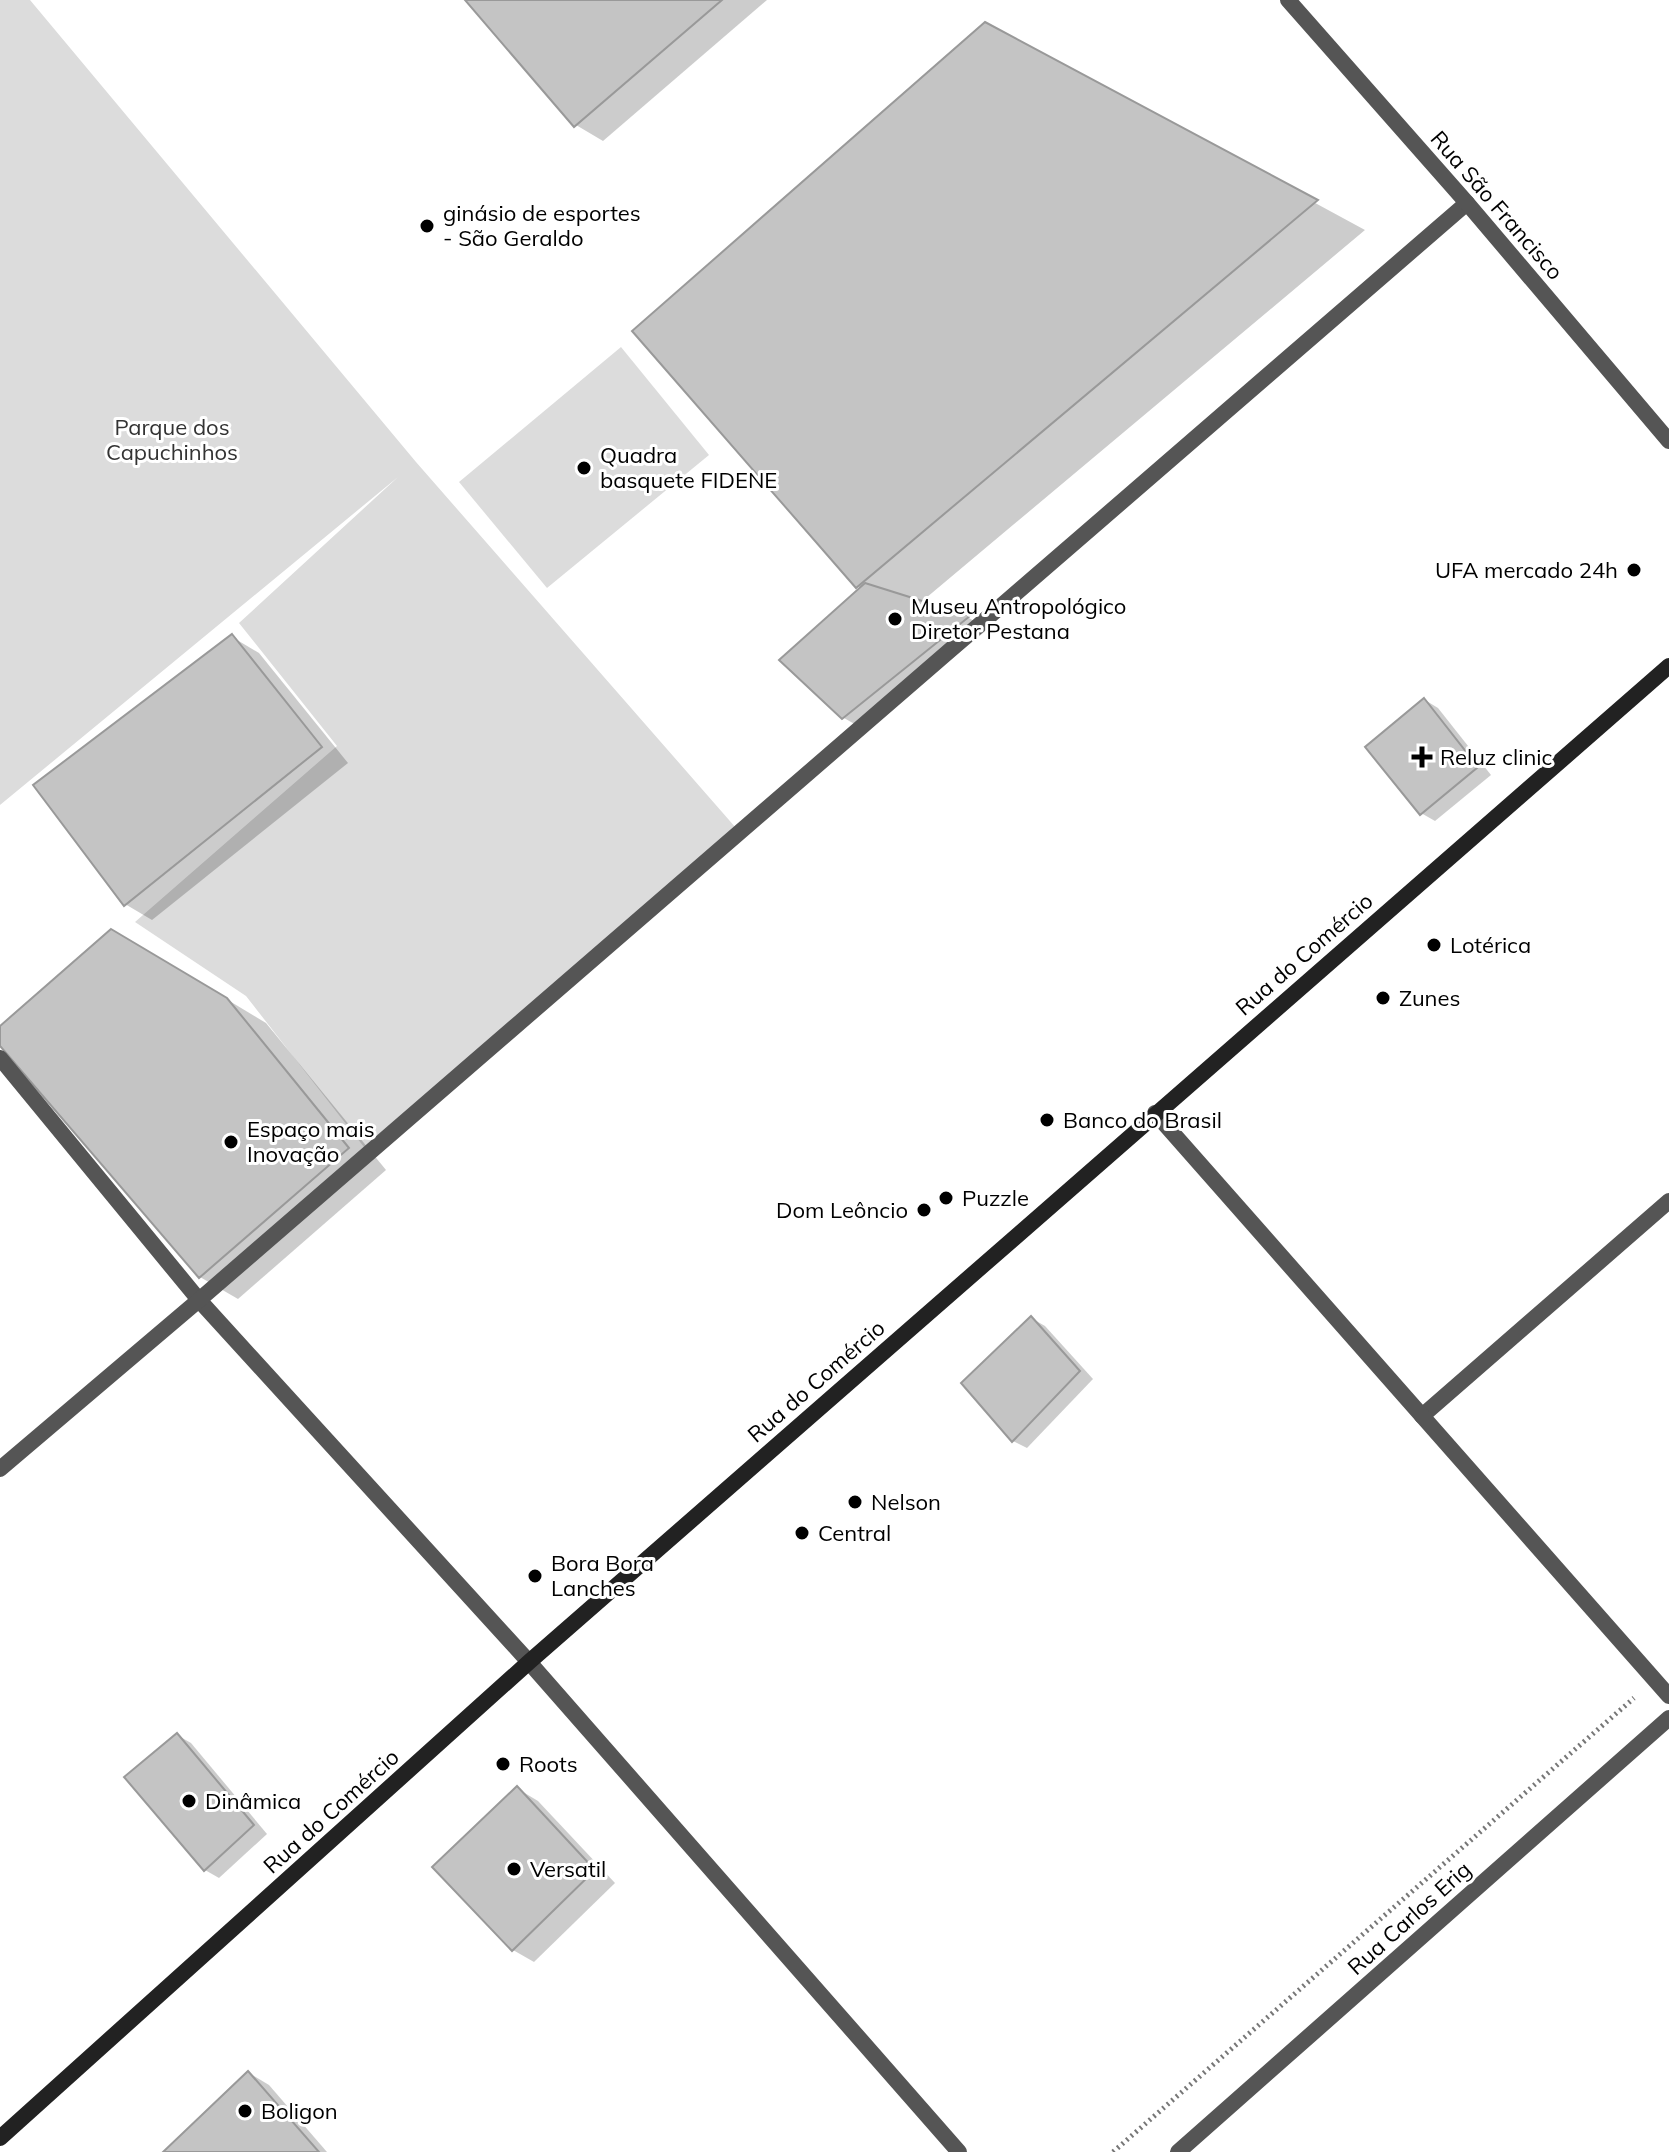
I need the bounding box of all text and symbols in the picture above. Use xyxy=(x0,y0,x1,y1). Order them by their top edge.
street label: Rua São Francisco xyxy=(1425,125,1569,285)
place label: ginásio de esportes - São Geraldo xyxy=(443,199,641,252)
marker: ginásio de esportes - São Geraldo xyxy=(418,217,436,235)
park label: Parque dos Capuchinhos xyxy=(106,413,238,466)
place label: Quadra basquete FIDENE xyxy=(600,441,777,494)
marker: Quadra basquete FIDENE xyxy=(575,459,593,477)
place label: UFA mercado 24h xyxy=(1435,556,1618,584)
marker: UFA mercado 24h xyxy=(1625,561,1643,579)
place label: Museu Antropológico Diretor Pestana xyxy=(911,592,1126,645)
marker: Museu Antropológico Diretor Pestana xyxy=(886,610,904,628)
place label: Reluz clinic xyxy=(1440,743,1553,771)
marker: Reluz clinic xyxy=(1411,746,1433,768)
street label: Rua do Comércio xyxy=(1230,887,1378,1021)
place label: Lotérica xyxy=(1450,931,1531,959)
marker: Lotérica xyxy=(1425,936,1443,954)
place label: Zunes xyxy=(1399,984,1460,1012)
marker: Zunes xyxy=(1374,989,1392,1007)
place label: Banco do Brasil xyxy=(1063,1106,1222,1134)
marker: Banco do Brasil xyxy=(1038,1111,1056,1129)
place label: Espaço mais Inovação xyxy=(247,1115,375,1168)
marker: Espaço mais Inovação xyxy=(222,1133,240,1151)
place label: Puzzle xyxy=(962,1184,1029,1212)
marker: Puzzle xyxy=(937,1189,955,1207)
place label: Dom Leôncio xyxy=(776,1196,908,1224)
marker: Dom Leôncio xyxy=(915,1201,933,1219)
street label: Rua do Comércio xyxy=(742,1314,890,1448)
place label: Nelson xyxy=(871,1488,941,1516)
marker: Nelson xyxy=(846,1493,864,1511)
place label: Central xyxy=(818,1519,891,1547)
marker: Central xyxy=(793,1524,811,1542)
place label: Bora Bora Lanches xyxy=(551,1549,654,1602)
marker: Bora Bora Lanches xyxy=(526,1567,544,1585)
street label: Rua do Comércio xyxy=(257,1743,405,1879)
place label: Roots xyxy=(519,1750,578,1778)
marker: Roots xyxy=(494,1755,512,1773)
place label: Dinâmica xyxy=(205,1787,301,1815)
marker: Dinâmica xyxy=(180,1792,198,1810)
place label: Versatil xyxy=(530,1855,606,1883)
street label: Rua Carlos Erig xyxy=(1341,1855,1477,1981)
marker: Versatil xyxy=(505,1860,523,1878)
place label: Boligon xyxy=(261,2097,338,2125)
marker: Boligon xyxy=(236,2102,254,2120)

